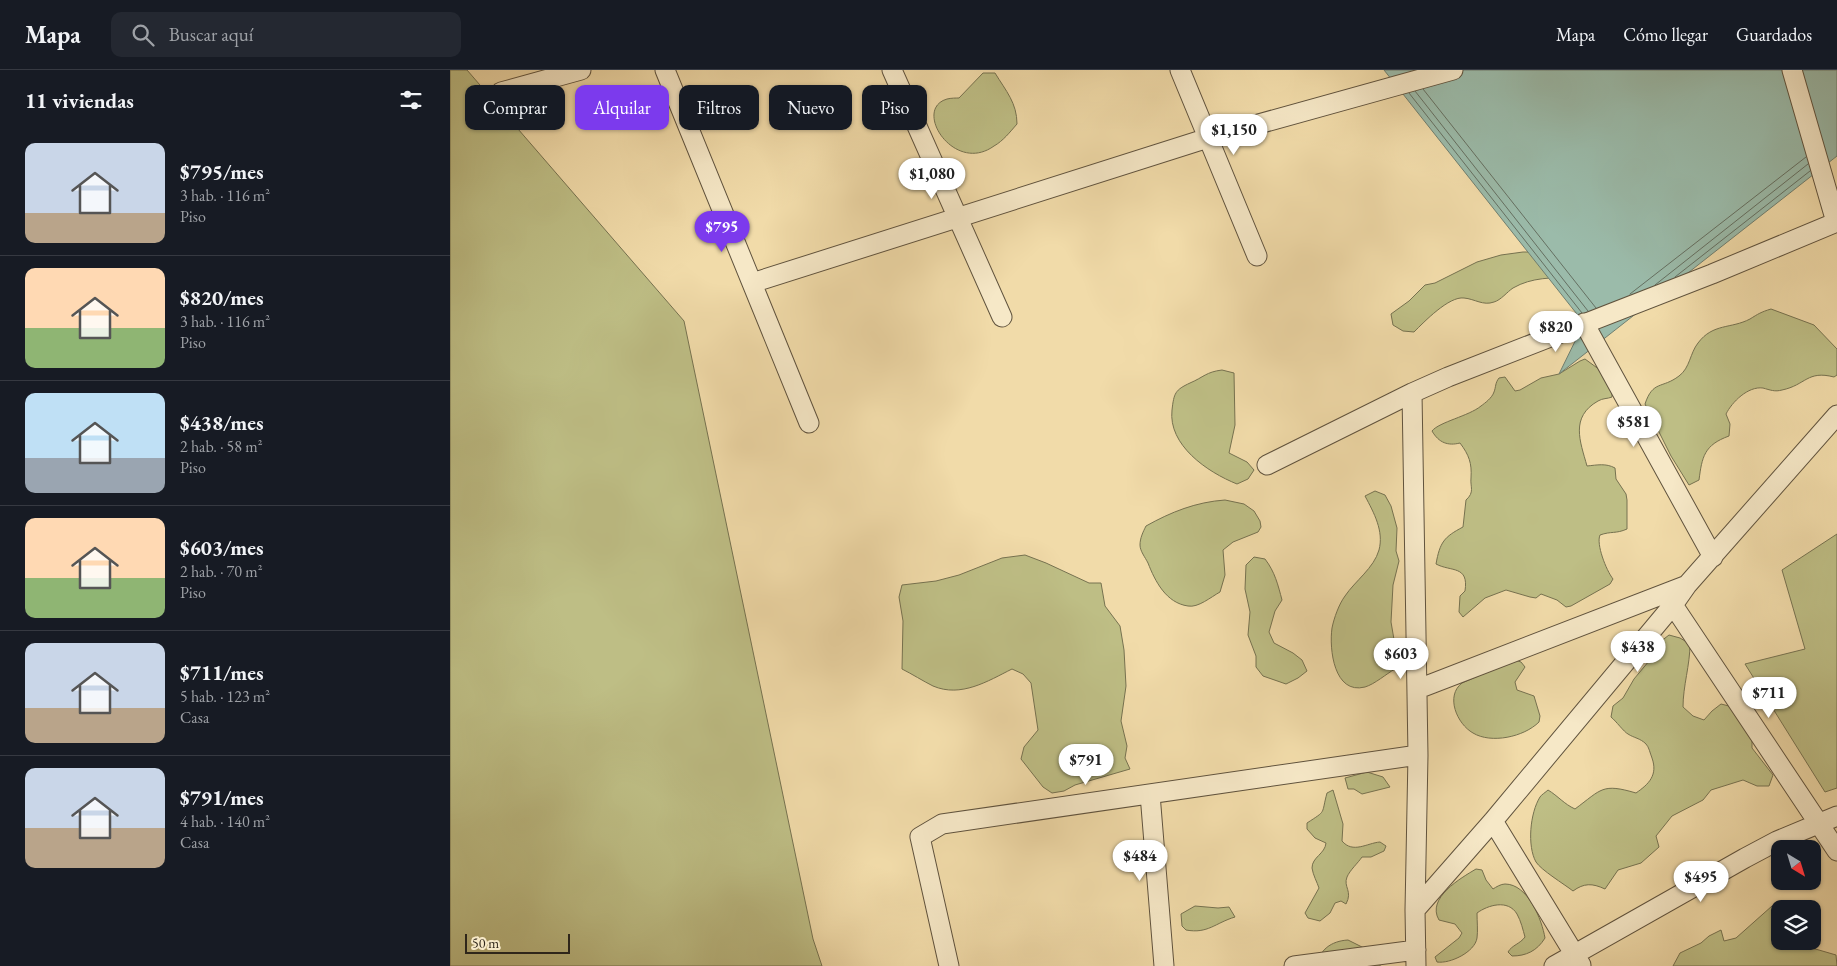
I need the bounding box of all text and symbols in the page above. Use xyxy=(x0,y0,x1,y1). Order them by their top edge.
search box xyxy=(111,12,461,57)
text: Mapa xyxy=(25,19,81,50)
icon: search xyxy=(129,21,157,49)
text: Buscar aquí xyxy=(169,22,253,47)
text: Mapa xyxy=(1556,23,1595,46)
text: Cómo llegar xyxy=(1623,23,1708,46)
text: Guardados xyxy=(1736,23,1812,46)
chip: Comprar xyxy=(465,85,565,130)
chip: Alquilar xyxy=(575,85,669,130)
chip: Filtros xyxy=(679,85,759,130)
chip: Nuevo xyxy=(769,85,852,130)
chip: Piso xyxy=(862,85,927,130)
icon: filters xyxy=(397,86,425,114)
text: 11 viviendas xyxy=(25,87,134,114)
pin: $1,150 xyxy=(1193,114,1275,156)
text: $1,150 xyxy=(1211,119,1257,140)
text: $795/mes xyxy=(180,158,264,185)
pin: $1,080 xyxy=(891,158,973,200)
icon: home xyxy=(65,163,125,223)
text: $1,080 xyxy=(909,163,955,184)
text: 3 hab. · 116 m² xyxy=(180,185,270,206)
text: Piso xyxy=(180,206,206,227)
pin: $795 xyxy=(692,210,752,253)
text: $795 xyxy=(706,216,738,237)
text: $820/mes xyxy=(180,284,264,311)
icon: home xyxy=(65,288,125,348)
pin: $820 xyxy=(1526,310,1586,353)
text: 3 hab. · 116 m² xyxy=(180,311,270,332)
text: $820 xyxy=(1540,316,1572,337)
text: Piso xyxy=(180,332,206,353)
pin: $581 xyxy=(1604,406,1664,448)
text: $438/mes xyxy=(180,409,264,436)
text: $581 xyxy=(1618,411,1650,432)
icon: home xyxy=(65,413,125,473)
text: 2 hab. · 58 m² xyxy=(180,436,262,457)
text: Piso xyxy=(180,457,206,478)
text: $603/mes xyxy=(180,534,264,561)
icon: home xyxy=(65,538,125,598)
text: 2 hab. · 70 m² xyxy=(180,561,262,582)
text: Piso xyxy=(180,582,206,603)
pin: $438 xyxy=(1608,630,1668,673)
text: $438 xyxy=(1622,636,1654,657)
pin: $603 xyxy=(1371,638,1431,680)
text: $603 xyxy=(1385,643,1417,664)
text: $711/mes xyxy=(180,659,264,686)
icon: home xyxy=(65,663,125,723)
pin: $711 xyxy=(1739,676,1799,719)
text: $711 xyxy=(1753,682,1785,703)
text: 5 hab. · 123 m² xyxy=(180,686,270,707)
text: Casa xyxy=(180,707,209,728)
pin: $791 xyxy=(1056,744,1116,786)
text: $791 xyxy=(1070,749,1102,770)
text: $791/mes xyxy=(180,784,264,811)
icon: home xyxy=(65,788,125,848)
text: 4 hab. · 140 m² xyxy=(180,811,270,832)
text: Casa xyxy=(180,832,209,853)
pin: $484 xyxy=(1110,840,1170,882)
north arrow xyxy=(1771,840,1821,890)
map controls xyxy=(1771,840,1821,950)
text: $484 xyxy=(1124,845,1156,866)
pin: $495 xyxy=(1671,860,1731,903)
text: $495 xyxy=(1685,866,1717,887)
button: layers xyxy=(1771,900,1821,950)
scale bar xyxy=(465,931,570,954)
text: 50 m xyxy=(472,934,499,952)

